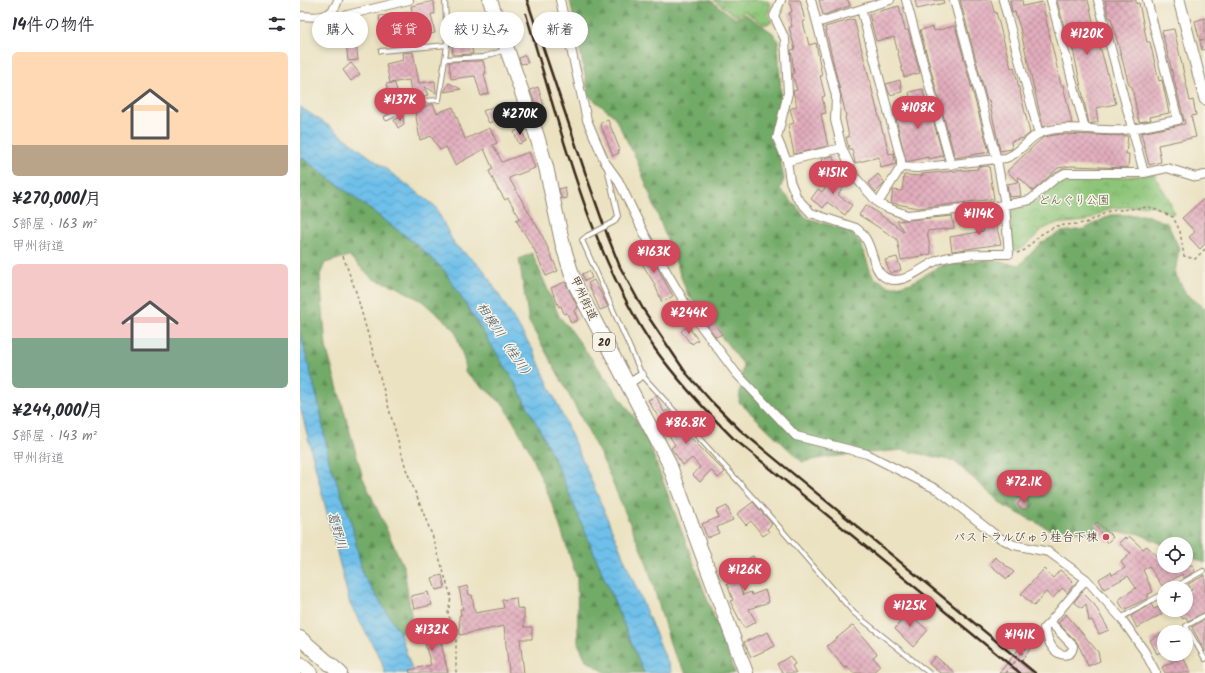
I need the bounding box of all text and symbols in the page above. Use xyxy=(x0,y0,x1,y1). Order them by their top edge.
text: 14件の物件 xyxy=(12,12,94,39)
chip: 購入 xyxy=(312,12,368,48)
chip: 賃貸 xyxy=(376,12,432,48)
chip: 絞り込み xyxy=(440,12,524,48)
chip: 新着 xyxy=(532,12,588,48)
icon: filters xyxy=(266,13,288,35)
pin: ¥120K xyxy=(1059,22,1115,56)
text: ¥120K xyxy=(1070,24,1104,45)
icon: home xyxy=(114,78,186,150)
pin: ¥137K xyxy=(372,88,428,122)
text: ¥137K xyxy=(384,90,417,111)
pin: ¥108K xyxy=(890,96,946,130)
text: ¥108K xyxy=(901,98,935,119)
pin: ¥270K xyxy=(492,102,548,136)
text: ¥270K xyxy=(502,104,538,125)
pin: ¥151K xyxy=(805,161,861,195)
text: ¥151K xyxy=(818,163,848,184)
text: ¥270,000/月 xyxy=(12,186,102,213)
park label: どんぐり公園 xyxy=(1038,191,1110,210)
pin: ¥114K xyxy=(951,202,1007,236)
text: ¥114K xyxy=(964,204,994,225)
text: 5部屋 · 163 m² xyxy=(12,214,97,235)
text: 甲州街道 xyxy=(12,236,64,257)
pin: ¥163K xyxy=(626,240,682,274)
text: ¥163K xyxy=(637,242,671,263)
street label: 甲州街道 xyxy=(565,272,602,324)
icon: home xyxy=(114,290,186,362)
water label: 相模川（桂川） xyxy=(471,298,539,385)
pin: ¥244K xyxy=(661,301,717,335)
text: ¥244K xyxy=(670,303,708,324)
road number: 20 xyxy=(593,333,615,351)
text: ¥244,000/月 xyxy=(12,398,103,425)
pin: ¥86.8K xyxy=(653,411,719,445)
text: ¥86.8K xyxy=(665,413,707,434)
text: 5部屋 · 143 m² xyxy=(12,426,97,447)
text: 甲州街道 xyxy=(12,448,64,469)
pin: ¥72.1K xyxy=(991,470,1057,504)
text: ¥72.1K xyxy=(1006,472,1042,493)
water label: 葛野川 xyxy=(321,509,352,552)
place label: パストラルびゅう桂台下棟 xyxy=(954,528,1098,547)
marker: パストラルびゅう桂台下棟 xyxy=(1101,532,1111,542)
map controls xyxy=(1157,537,1193,661)
button: locate xyxy=(1157,537,1193,573)
pin: ¥126K xyxy=(717,558,773,592)
text: ¥126K xyxy=(728,560,762,581)
button: + xyxy=(1157,581,1193,617)
pin: ¥125K xyxy=(882,594,938,628)
text: ¥125K xyxy=(893,596,927,617)
pin: ¥132K xyxy=(404,618,460,652)
text: ¥132K xyxy=(415,620,449,641)
pin: ¥141K xyxy=(992,623,1048,657)
text: ¥141K xyxy=(1005,625,1035,646)
button: − xyxy=(1157,625,1193,661)

